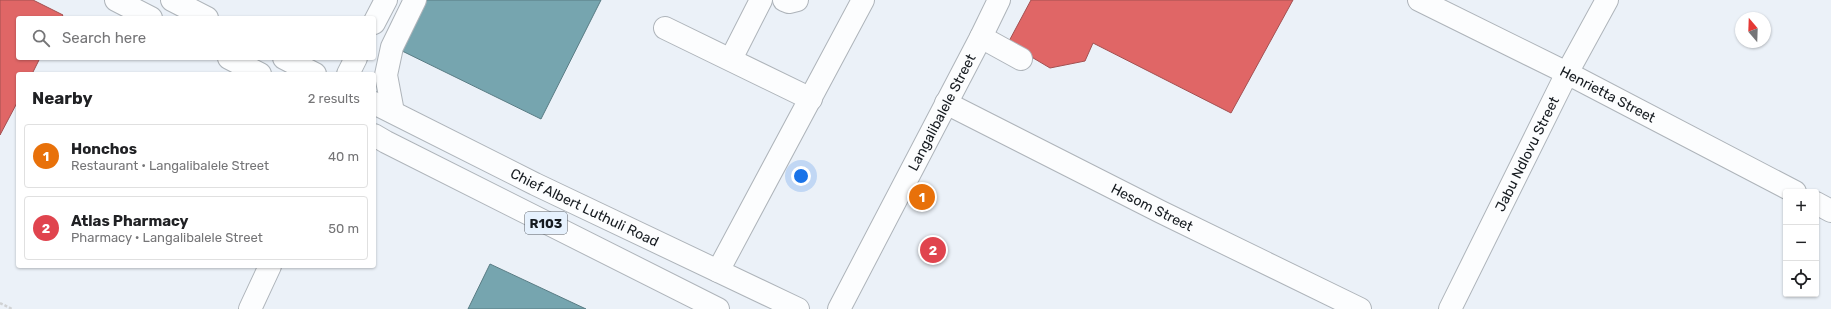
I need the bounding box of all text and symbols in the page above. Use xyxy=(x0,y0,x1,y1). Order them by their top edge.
north arrow xyxy=(1735,12,1771,48)
search box xyxy=(16,16,376,60)
icon: search xyxy=(30,27,52,49)
text: Search here xyxy=(62,29,146,47)
street label: Langalibalele Street xyxy=(904,50,979,174)
street label: Henrietta Street xyxy=(1557,62,1659,126)
text: Nearby xyxy=(32,88,93,108)
text: 2 results xyxy=(308,91,360,106)
street label: Jabu Ndlovu Street xyxy=(1491,93,1563,214)
text: Honchos xyxy=(71,140,137,158)
text: 1 xyxy=(43,149,49,164)
text: 40 m xyxy=(328,149,359,164)
text: Restaurant · Langalibalele Street xyxy=(71,158,269,173)
street label: Chief Albert Luthuli Road xyxy=(508,165,661,250)
your location xyxy=(791,166,811,186)
street label: Hesom Street xyxy=(1108,180,1196,235)
pin: 1 xyxy=(909,182,935,212)
map controls xyxy=(1783,189,1819,297)
button: + xyxy=(1783,189,1819,225)
text: Atlas Pharmacy xyxy=(71,212,189,230)
road number: R103 xyxy=(525,212,567,234)
text: 2 xyxy=(42,221,50,236)
text: 50 m xyxy=(328,221,359,236)
button: − xyxy=(1783,225,1819,261)
text: Pharmacy · Langalibalele Street xyxy=(71,230,263,245)
pin: 2 xyxy=(920,235,946,265)
button: locate xyxy=(1783,261,1819,297)

